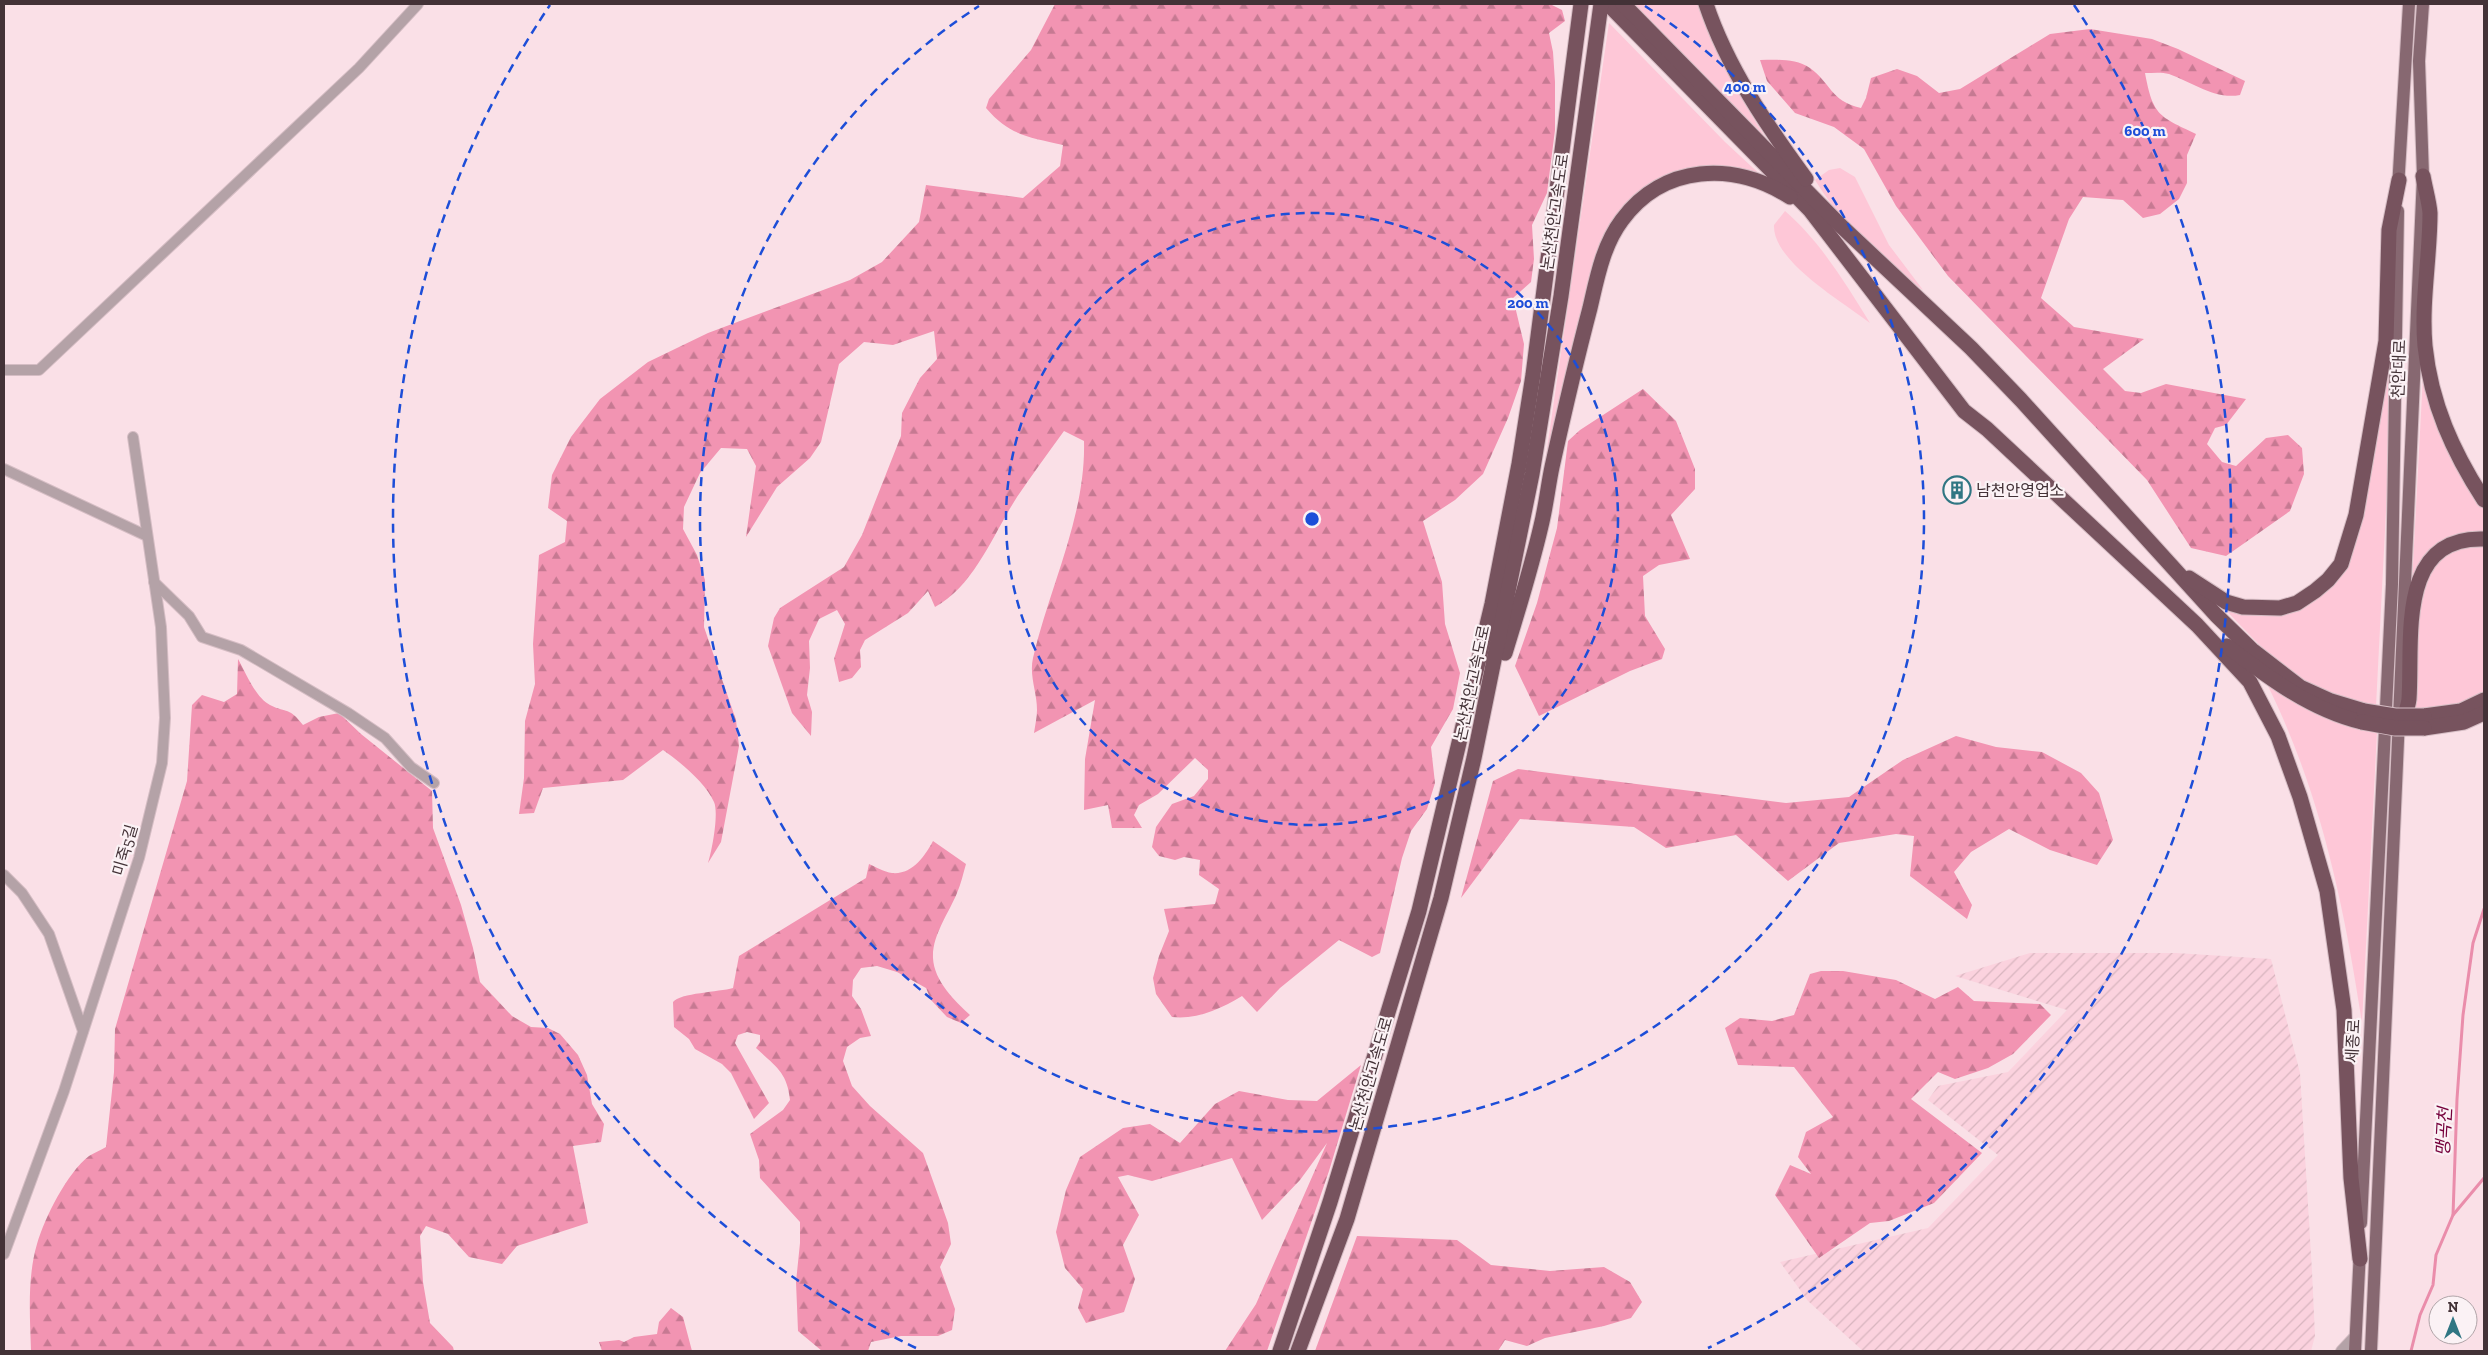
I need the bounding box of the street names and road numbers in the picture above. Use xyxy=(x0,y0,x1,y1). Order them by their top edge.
street label: 논산천안고속도로 xyxy=(1537,152,1573,272)
street label: 천안대로 xyxy=(2388,339,2410,399)
street label: 논산천안고속도로 xyxy=(1450,623,1494,743)
street label: 미죽5길 xyxy=(109,822,141,878)
street label: 논산천안고속도로 xyxy=(1346,1015,1396,1133)
street label: 세종로 xyxy=(2342,1018,2364,1064)

